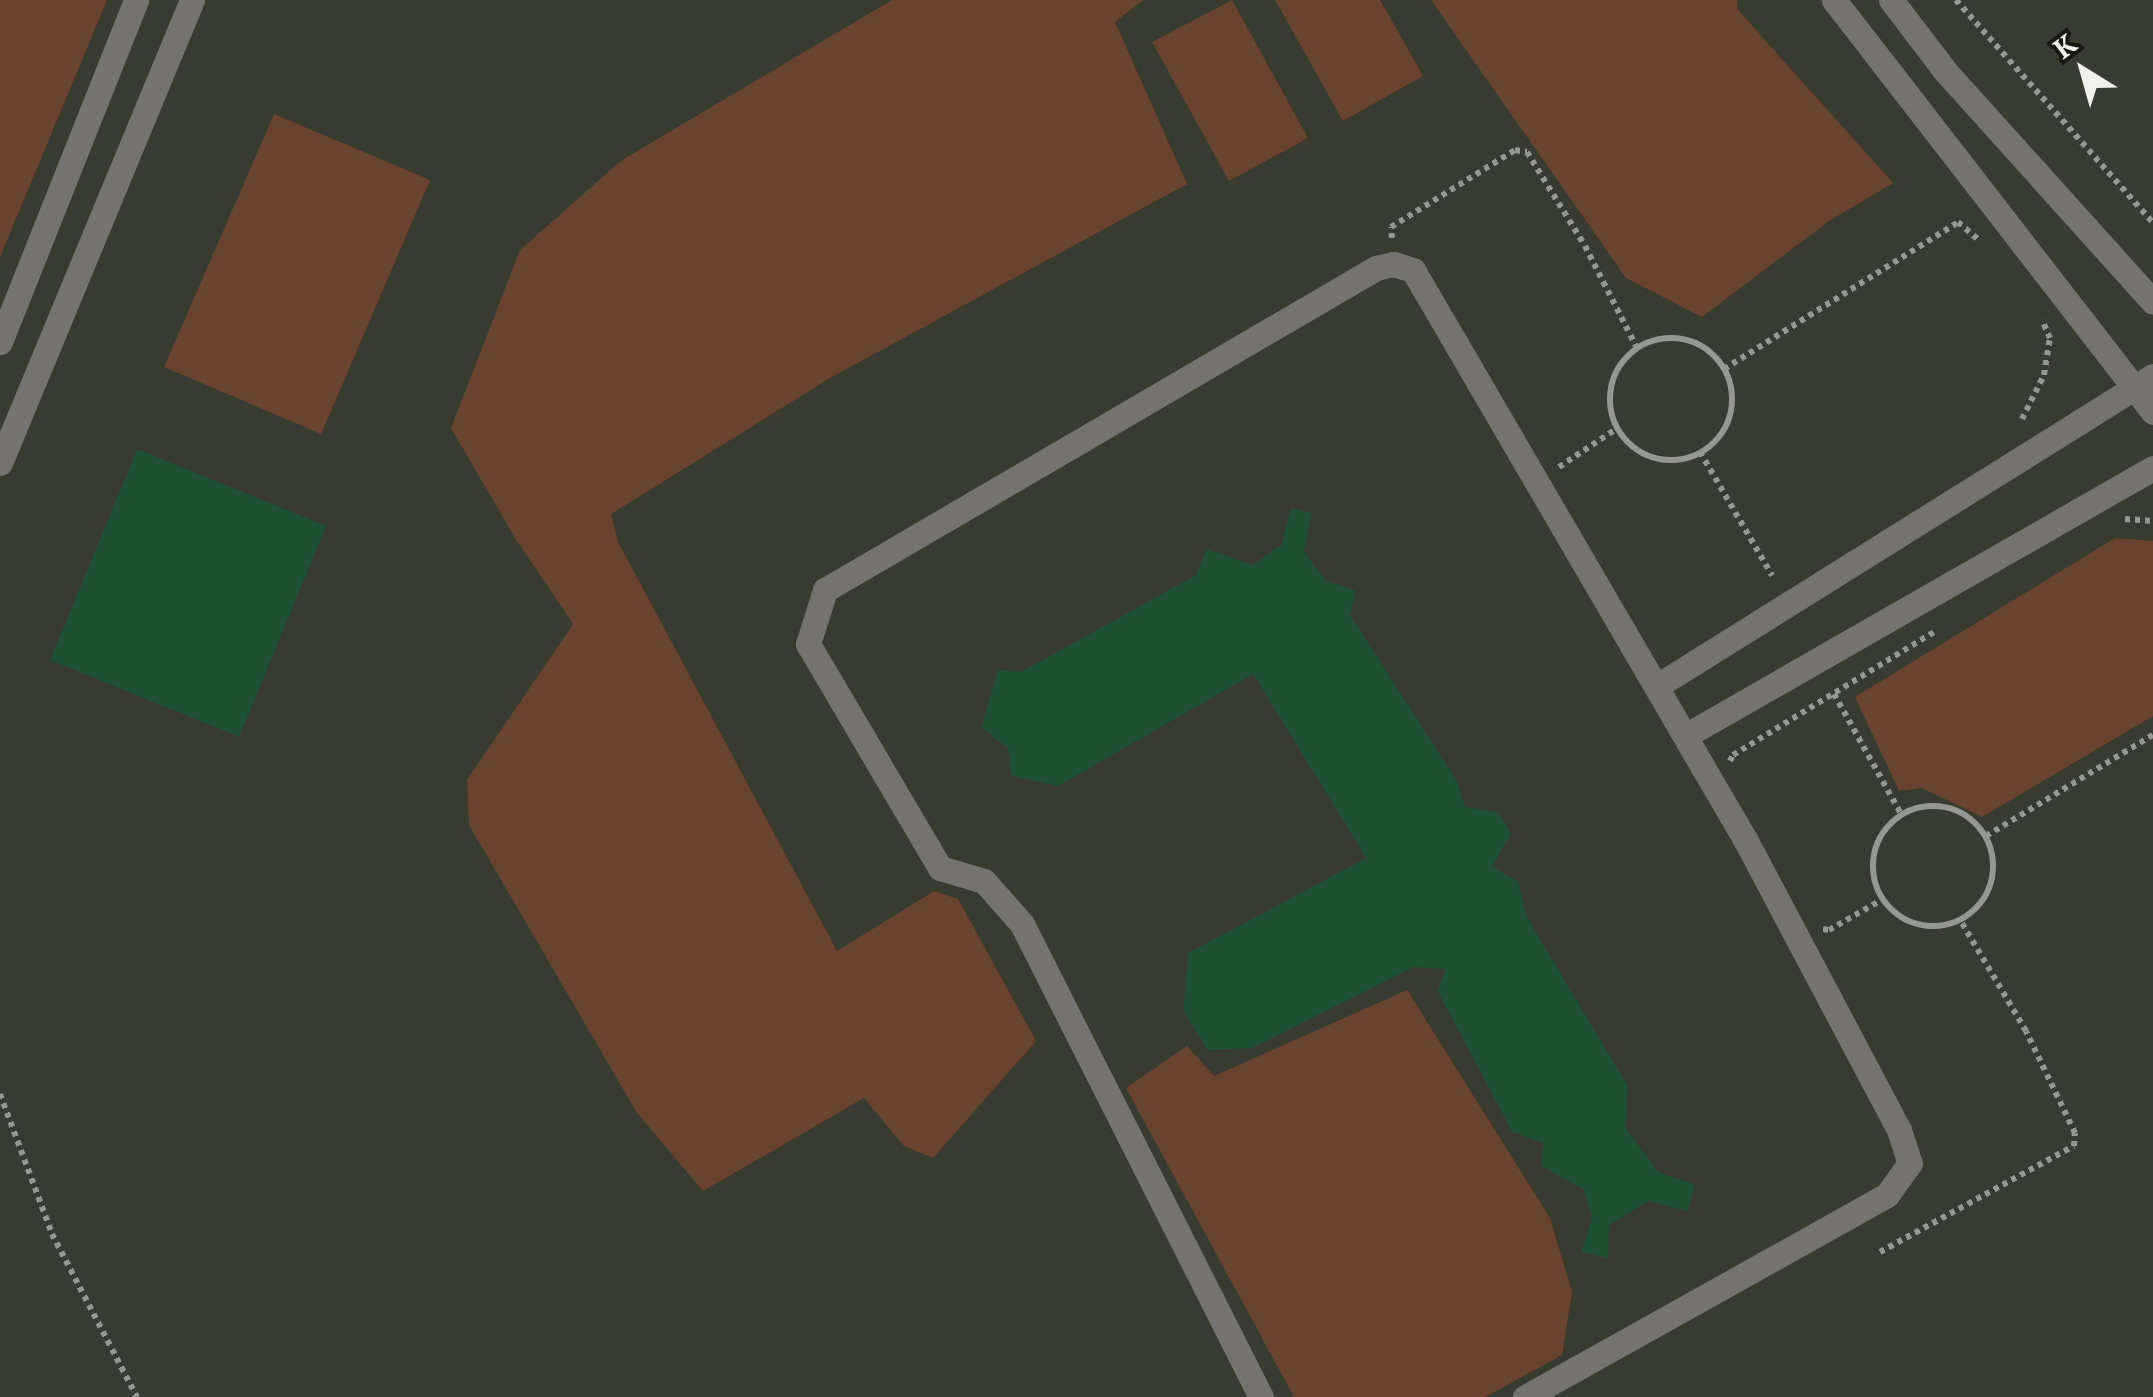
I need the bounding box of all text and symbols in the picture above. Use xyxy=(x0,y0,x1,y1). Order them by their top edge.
north arrow xyxy=(2033,20,2133,120)
text: K xyxy=(2046,25,2084,66)

